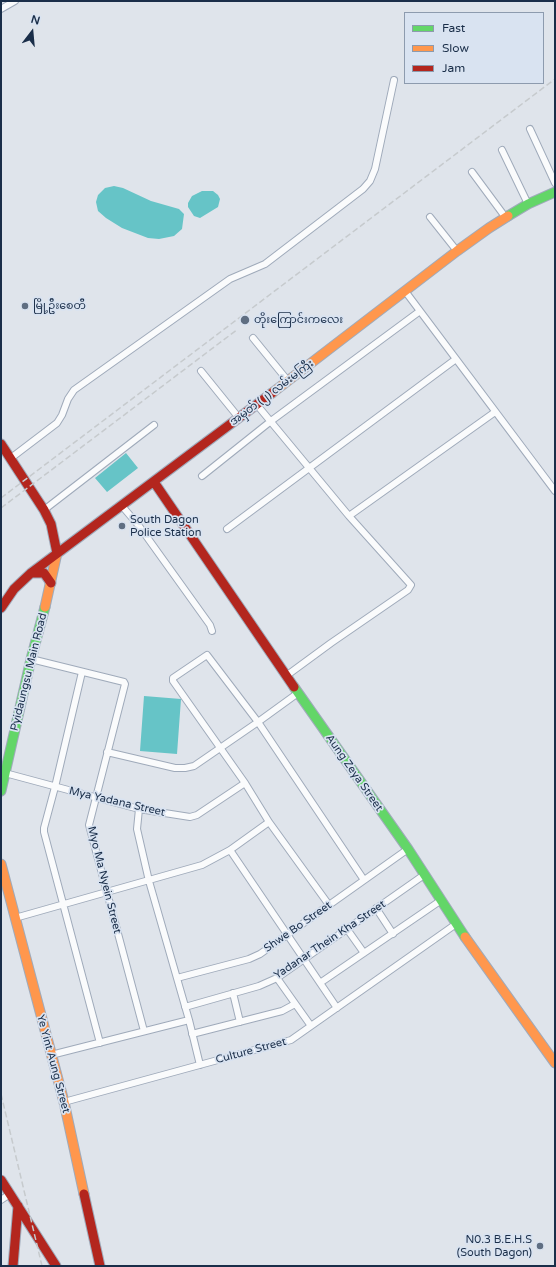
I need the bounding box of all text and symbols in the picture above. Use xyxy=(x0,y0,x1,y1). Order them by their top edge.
north arrow xyxy=(12,12,52,52)
legend xyxy=(404,12,544,84)
text: N xyxy=(29,13,41,27)
text: Fast xyxy=(442,21,465,35)
text: Slow xyxy=(442,41,469,55)
text: Jam xyxy=(442,61,465,75)
place label: မြို့ဦးစေတီ xyxy=(33,299,86,313)
marker: မြို့ဦးစေတီ xyxy=(20,301,30,311)
place label: တိုးကြောင်းကလေး xyxy=(254,313,343,327)
marker: တိုးကြောင်းကလေး xyxy=(239,314,251,326)
street label: အမှတ် (၂) လမ်းမကြီး xyxy=(228,357,316,429)
place label: South Dagon Police Station xyxy=(130,513,201,539)
marker: South Dagon Police Station xyxy=(117,521,127,531)
street label: Pyidaungsu Main Road xyxy=(8,612,50,732)
street label: Aung Zeya Street xyxy=(323,732,385,814)
street label: Mya Yadana Street xyxy=(68,785,166,819)
street label: Myo Ma Nyein Street xyxy=(84,825,124,935)
street label: Yadanar Thein Kha Street xyxy=(272,898,388,982)
street label: Shwe Bo Street xyxy=(262,899,334,955)
street label: Ye Yint Aung Street xyxy=(34,1013,72,1115)
street label: Culture Street xyxy=(214,1035,288,1067)
place label: N0.3 B.E.H.S (South Dagon) xyxy=(457,1233,532,1259)
marker: N0.3 B.E.H.S (South Dagon) xyxy=(535,1241,545,1251)

